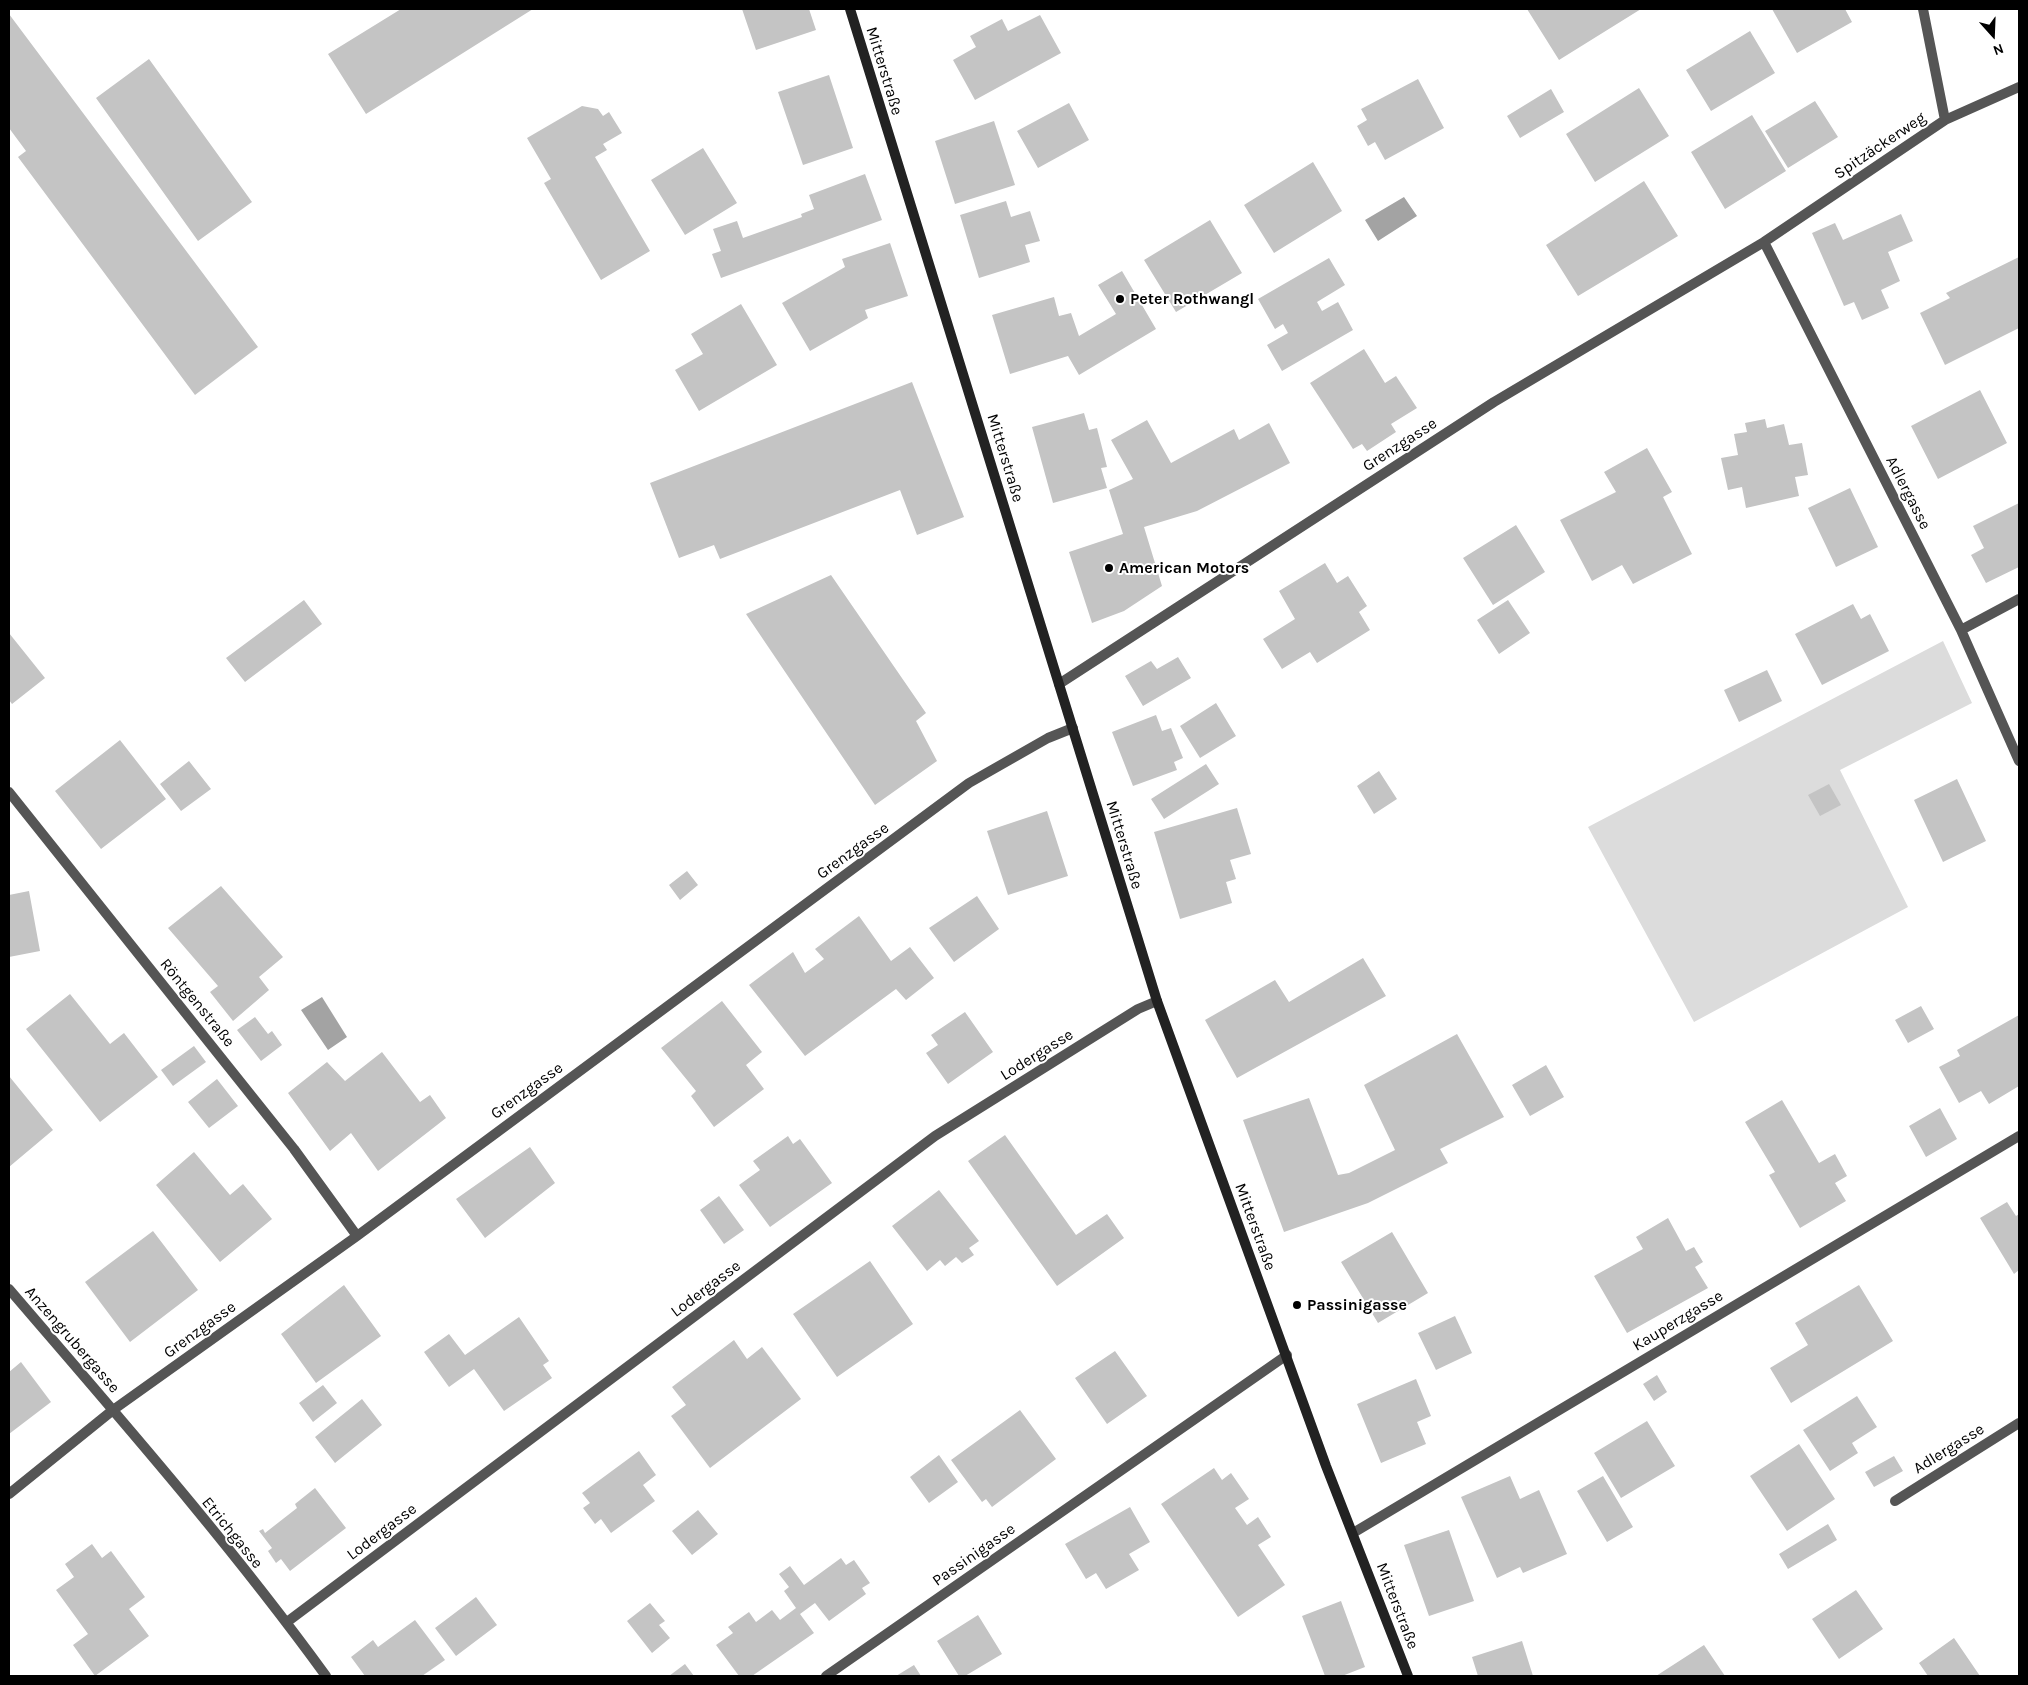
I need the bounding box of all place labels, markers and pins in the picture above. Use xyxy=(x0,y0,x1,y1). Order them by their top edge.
place label: Peter Rothwangl xyxy=(1130,289,1254,309)
marker: Peter Rothwangl xyxy=(1114,293,1126,305)
place label: American Motors xyxy=(1119,558,1249,578)
marker: American Motors xyxy=(1103,562,1115,574)
place label: Passinigasse xyxy=(1307,1295,1407,1315)
marker: Passinigasse xyxy=(1291,1299,1303,1311)

